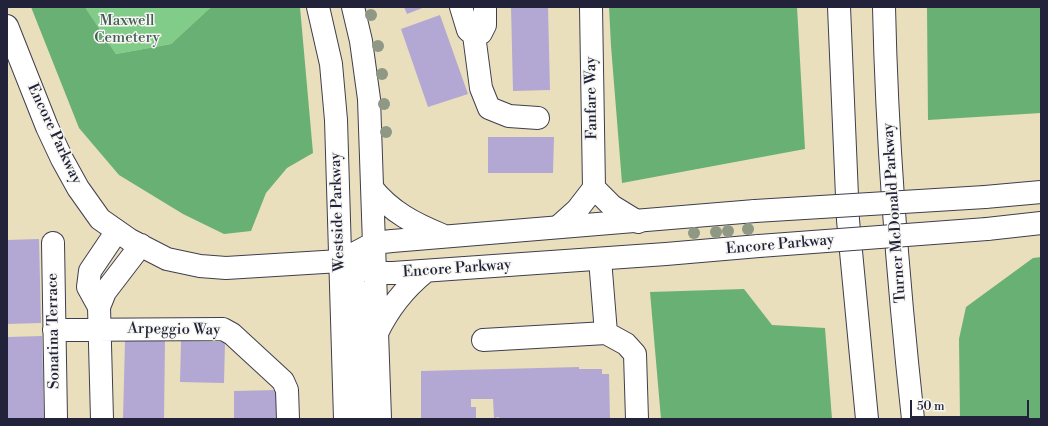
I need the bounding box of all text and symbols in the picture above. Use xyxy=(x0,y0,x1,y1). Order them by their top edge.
park label: Maxwell Cemetery xyxy=(94,12,160,47)
street label: Fanfare Way xyxy=(582,56,602,140)
street label: Encore Parkway xyxy=(23,81,85,187)
street label: Turner McDonald Parkway xyxy=(880,122,910,304)
street label: Westside Parkway xyxy=(327,152,349,272)
street label: Encore Parkway xyxy=(725,231,835,259)
street label: Encore Parkway xyxy=(402,256,512,282)
street label: Sonatina Terrace xyxy=(44,273,64,389)
street label: Arpeggio Way xyxy=(127,320,221,340)
scale bar xyxy=(912,392,1031,418)
text: 50 m xyxy=(917,399,945,414)

